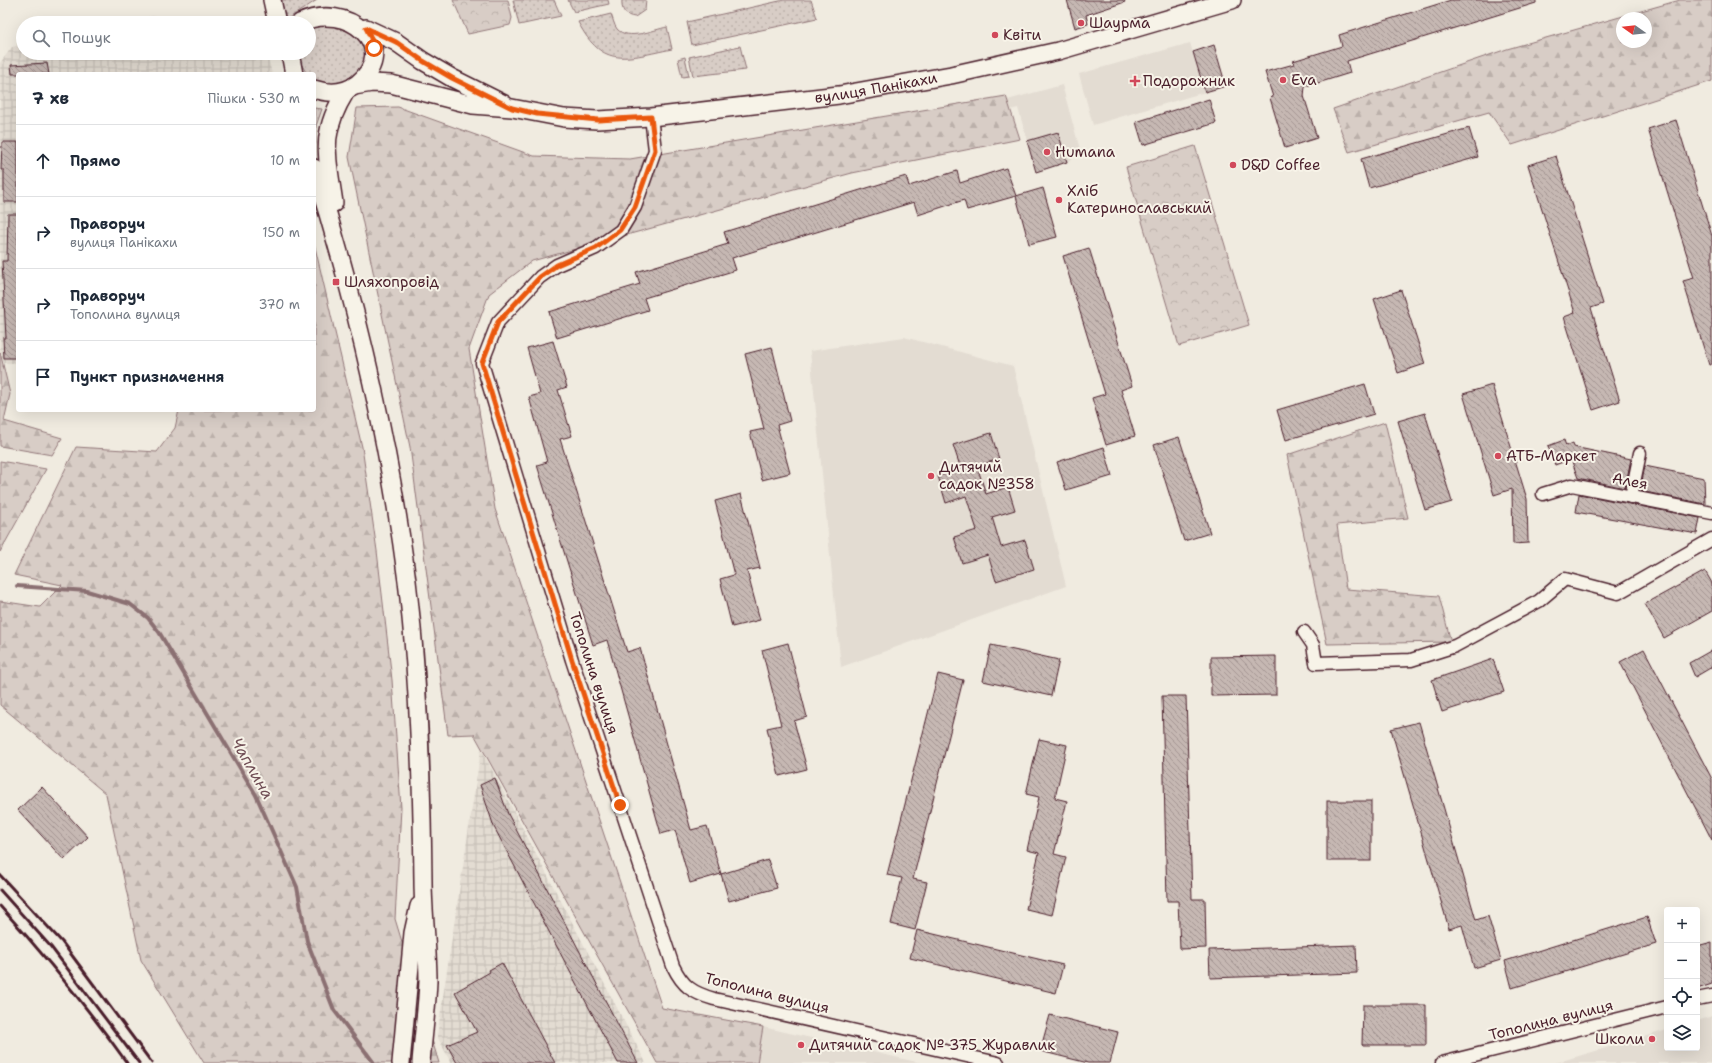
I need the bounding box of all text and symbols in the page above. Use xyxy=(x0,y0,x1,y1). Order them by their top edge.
north arrow xyxy=(1616,12,1652,48)
place label: Шаурма xyxy=(1089,13,1151,33)
search box xyxy=(16,16,316,60)
marker: Шаурма xyxy=(1076,18,1086,28)
place label: Квіти xyxy=(1003,25,1041,45)
icon: search xyxy=(30,27,52,49)
text: Пошук xyxy=(62,28,111,48)
marker: Квіти xyxy=(990,30,1000,40)
route start xyxy=(365,39,383,57)
street label: вулиця Панікахи xyxy=(814,68,939,108)
place label: Eva xyxy=(1291,70,1317,90)
place label: Подорожник xyxy=(1143,71,1235,91)
marker: Eva xyxy=(1278,75,1288,85)
marker: Подорожник xyxy=(1130,76,1140,86)
text: 7 хв xyxy=(32,87,69,109)
text: Пішки · 530 m xyxy=(208,90,300,107)
place label: Humana xyxy=(1055,142,1116,162)
marker: Humana xyxy=(1042,147,1052,157)
icon: ahead xyxy=(32,150,54,172)
text: Прямо xyxy=(70,151,120,171)
text: 10 m xyxy=(270,152,300,169)
place label: D&D Coffee xyxy=(1241,155,1320,175)
marker: D&D Coffee xyxy=(1228,160,1238,170)
place label: Хліб Катеринославський xyxy=(1067,181,1212,218)
marker: Хліб Катеринославський xyxy=(1054,195,1064,205)
text: Праворуч xyxy=(70,214,145,234)
icon: right xyxy=(32,222,54,244)
text: 150 m xyxy=(262,224,300,241)
text: вулиця Панікахи xyxy=(70,234,178,251)
place label: Шляхопровід xyxy=(344,272,439,292)
marker: Шляхопровід xyxy=(331,277,341,287)
text: Праворуч xyxy=(70,286,145,306)
icon: right xyxy=(32,294,54,316)
text: 370 m xyxy=(258,296,300,313)
text: Тополина вулиця xyxy=(70,306,180,323)
icon: arrive xyxy=(32,366,54,388)
text: Пункт призначення xyxy=(70,367,225,387)
place label: АТБ-Маркет xyxy=(1506,446,1597,466)
marker: АТБ-Маркет xyxy=(1493,451,1503,461)
place label: Дитячий садок №358 xyxy=(939,457,1035,494)
street label: Алея xyxy=(1611,468,1649,494)
marker: Дитячий садок №358 xyxy=(926,471,936,481)
street label: Тополина вулиця xyxy=(565,609,623,737)
water label: Чаплина xyxy=(227,734,279,803)
route end xyxy=(611,796,629,814)
map controls xyxy=(1664,907,1700,1051)
button: + xyxy=(1664,907,1700,943)
button: − xyxy=(1664,943,1700,979)
street label: Тополина вулиця xyxy=(703,968,831,1018)
button: locate xyxy=(1664,979,1700,1015)
street label: Тополина вулиця xyxy=(1487,995,1615,1045)
button: layers xyxy=(1664,1015,1700,1051)
place label: Школи xyxy=(1595,1029,1644,1049)
marker: Школи xyxy=(1647,1034,1657,1044)
place label: Дитячий садок № 375 Журавлик xyxy=(809,1035,1055,1055)
marker: Дитячий садок № 375 Журавлик xyxy=(796,1040,806,1050)

